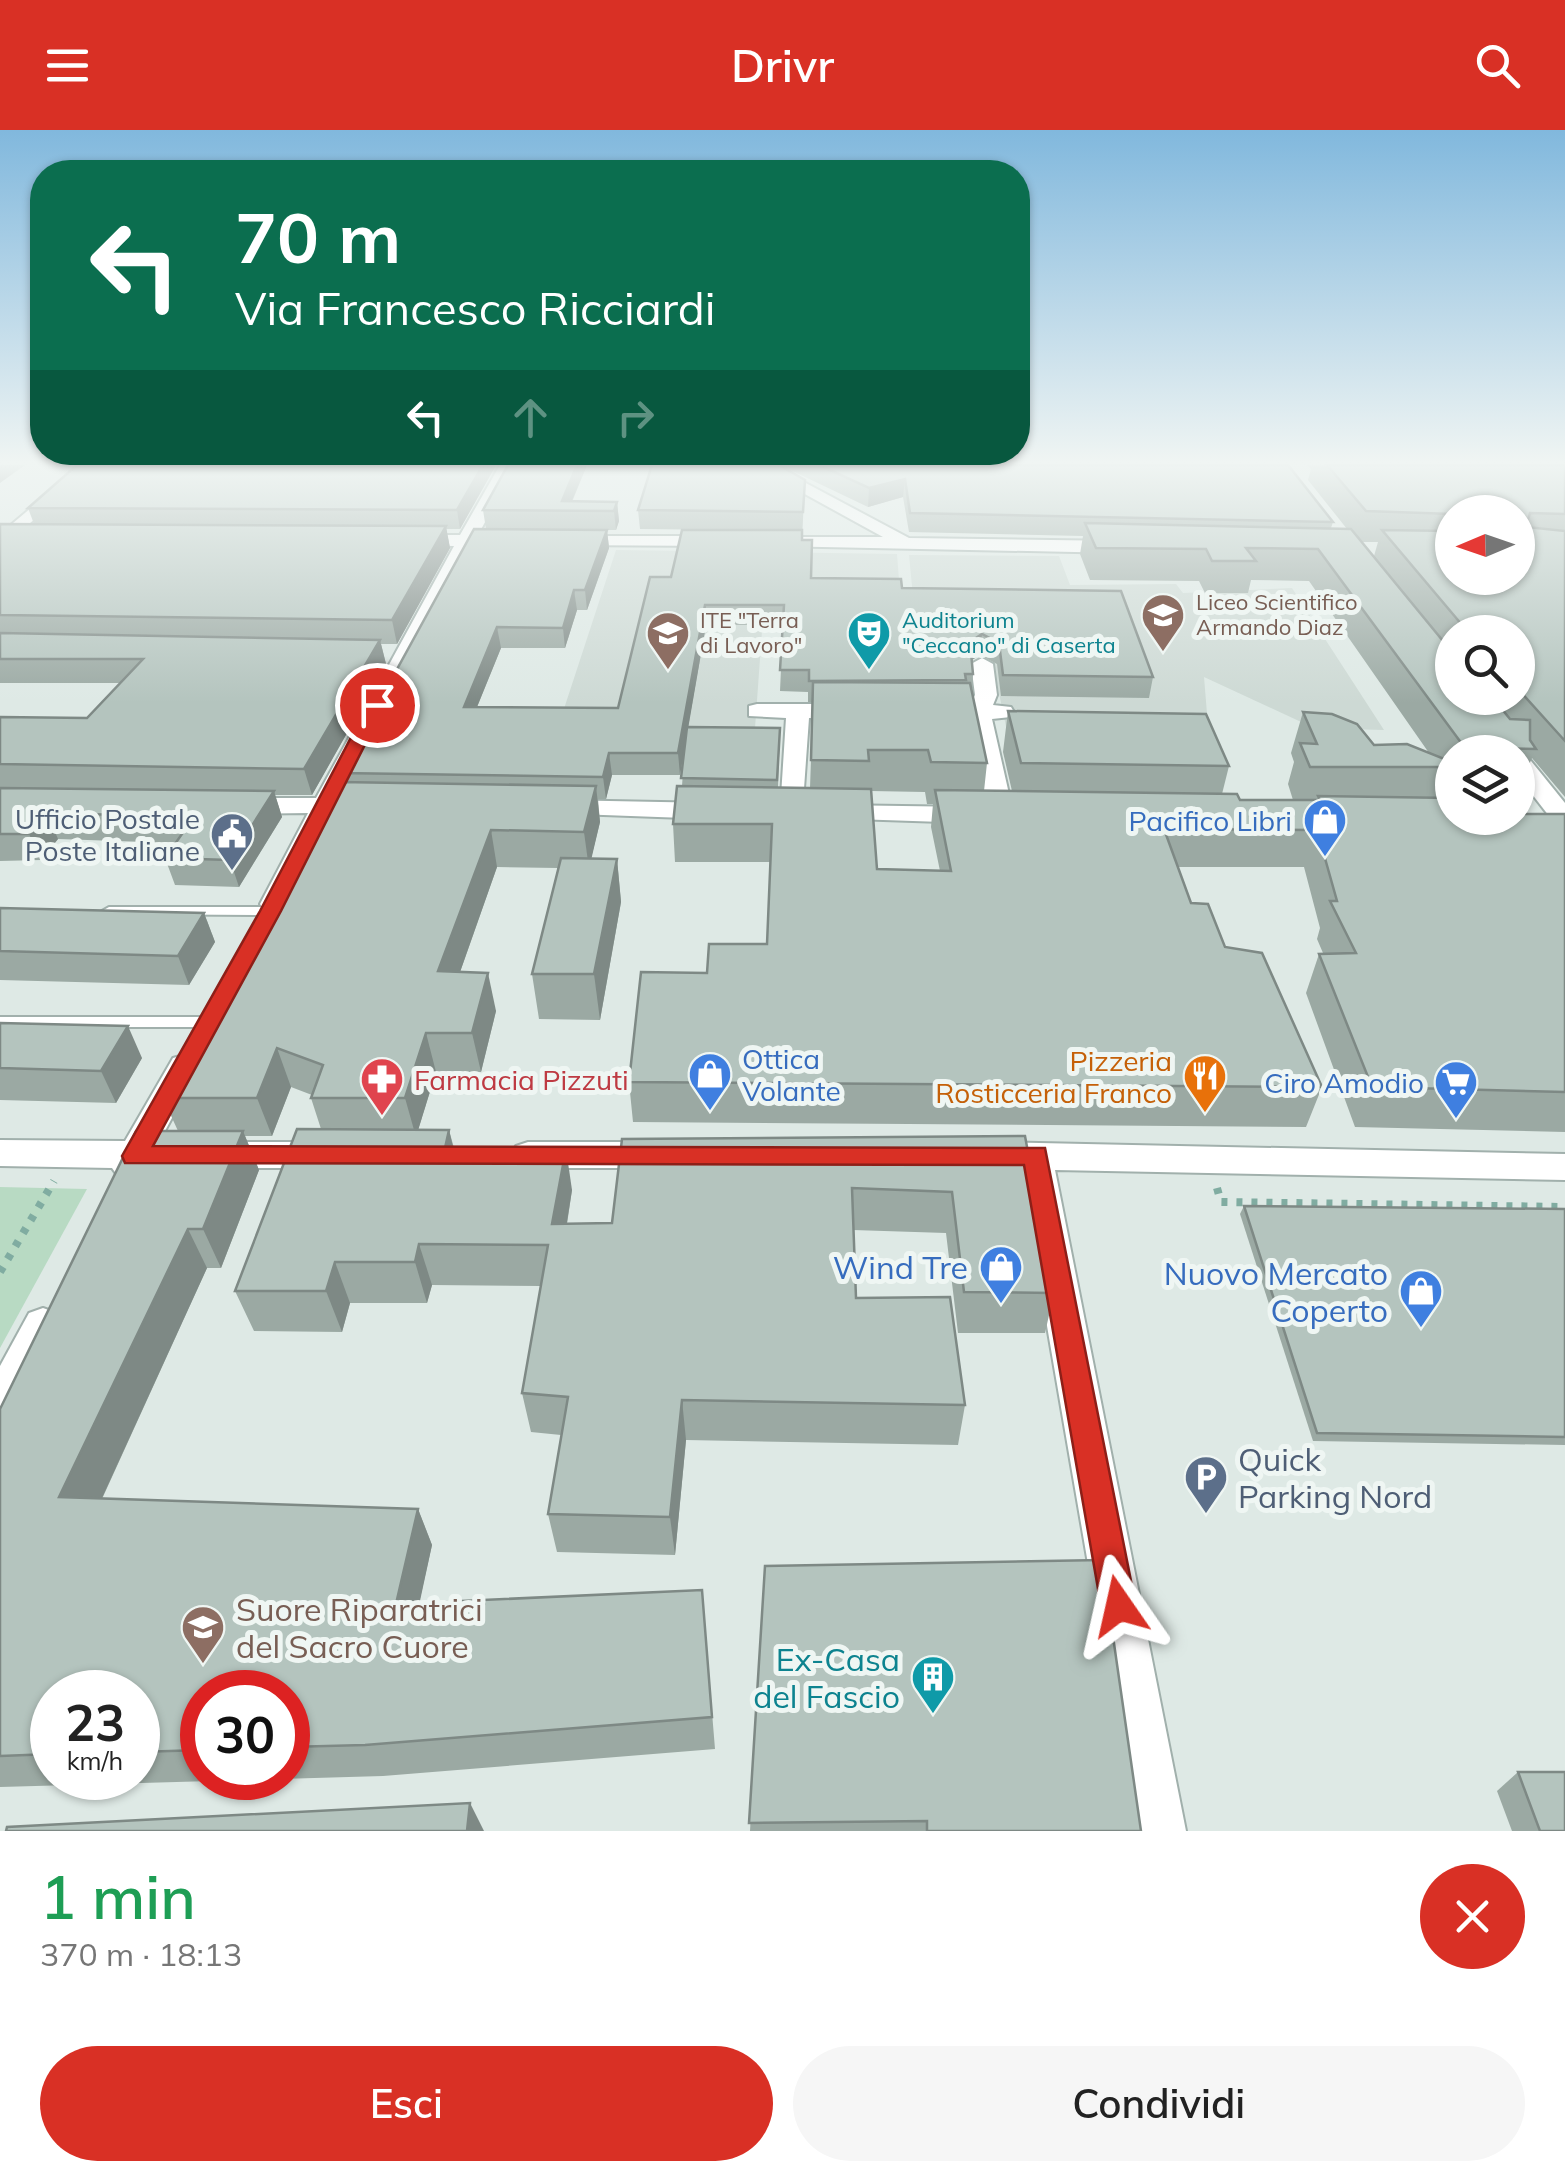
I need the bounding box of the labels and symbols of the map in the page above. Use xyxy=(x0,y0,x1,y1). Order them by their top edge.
north arrow xyxy=(1435,495,1535,595)
place label: Liceo Scientifico Armando Diaz xyxy=(1196,588,1358,641)
school or university icon: Liceo Scientifico Armando Diaz xyxy=(1140,592,1186,653)
place label: ITE "Terra di Lavoro" xyxy=(700,606,802,659)
place label: Auditorium "Ceccano" di Caserta xyxy=(902,606,1116,659)
school or university icon: ITE "Terra di Lavoro" xyxy=(645,610,691,671)
theatre icon: Auditorium "Ceccano" di Caserta xyxy=(846,610,892,671)
pin xyxy=(335,663,420,748)
shop icon: Pacifico Libri xyxy=(1302,797,1348,858)
place label: Ufficio Postale Poste Italiane xyxy=(15,801,200,868)
place label: Pacifico Libri xyxy=(1129,803,1292,838)
public building icon: Ufficio Postale Poste Italiane xyxy=(209,811,255,872)
place label: Ottica Volante xyxy=(742,1041,841,1108)
place label: Pizzeria Rosticceria Franco xyxy=(935,1043,1172,1110)
shop icon: Ottica Volante xyxy=(687,1051,733,1112)
restaurant icon: Pizzeria Rosticceria Franco xyxy=(1182,1053,1228,1114)
pharmacy icon: Farmacia Pizzuti xyxy=(359,1056,405,1117)
supermarket icon: Ciro Amodio xyxy=(1433,1059,1479,1120)
place label: Farmacia Pizzuti xyxy=(414,1062,629,1097)
place label: Ciro Amodio xyxy=(1264,1065,1424,1100)
shop icon: Wind Tre xyxy=(978,1244,1024,1305)
place label: Wind Tre xyxy=(833,1247,968,1287)
place label: Nuovo Mercato Coperto xyxy=(1164,1253,1388,1330)
shop icon: Nuovo Mercato Coperto xyxy=(1398,1268,1444,1329)
place label: Quick Parking Nord xyxy=(1238,1439,1432,1516)
parking icon: Quick Parking Nord xyxy=(1183,1454,1229,1515)
position arrow xyxy=(1067,1554,1171,1658)
place label: Suore Riparatrici del Sacro Cuore xyxy=(236,1589,483,1666)
school or university icon: Suore Riparatrici del Sacro Cuore xyxy=(180,1604,226,1665)
place label: Ex-Casa del Fascio xyxy=(753,1639,900,1716)
building icon: Ex-Casa del Fascio xyxy=(910,1654,956,1715)
speed limit sign: 30 xyxy=(180,1670,310,1800)

